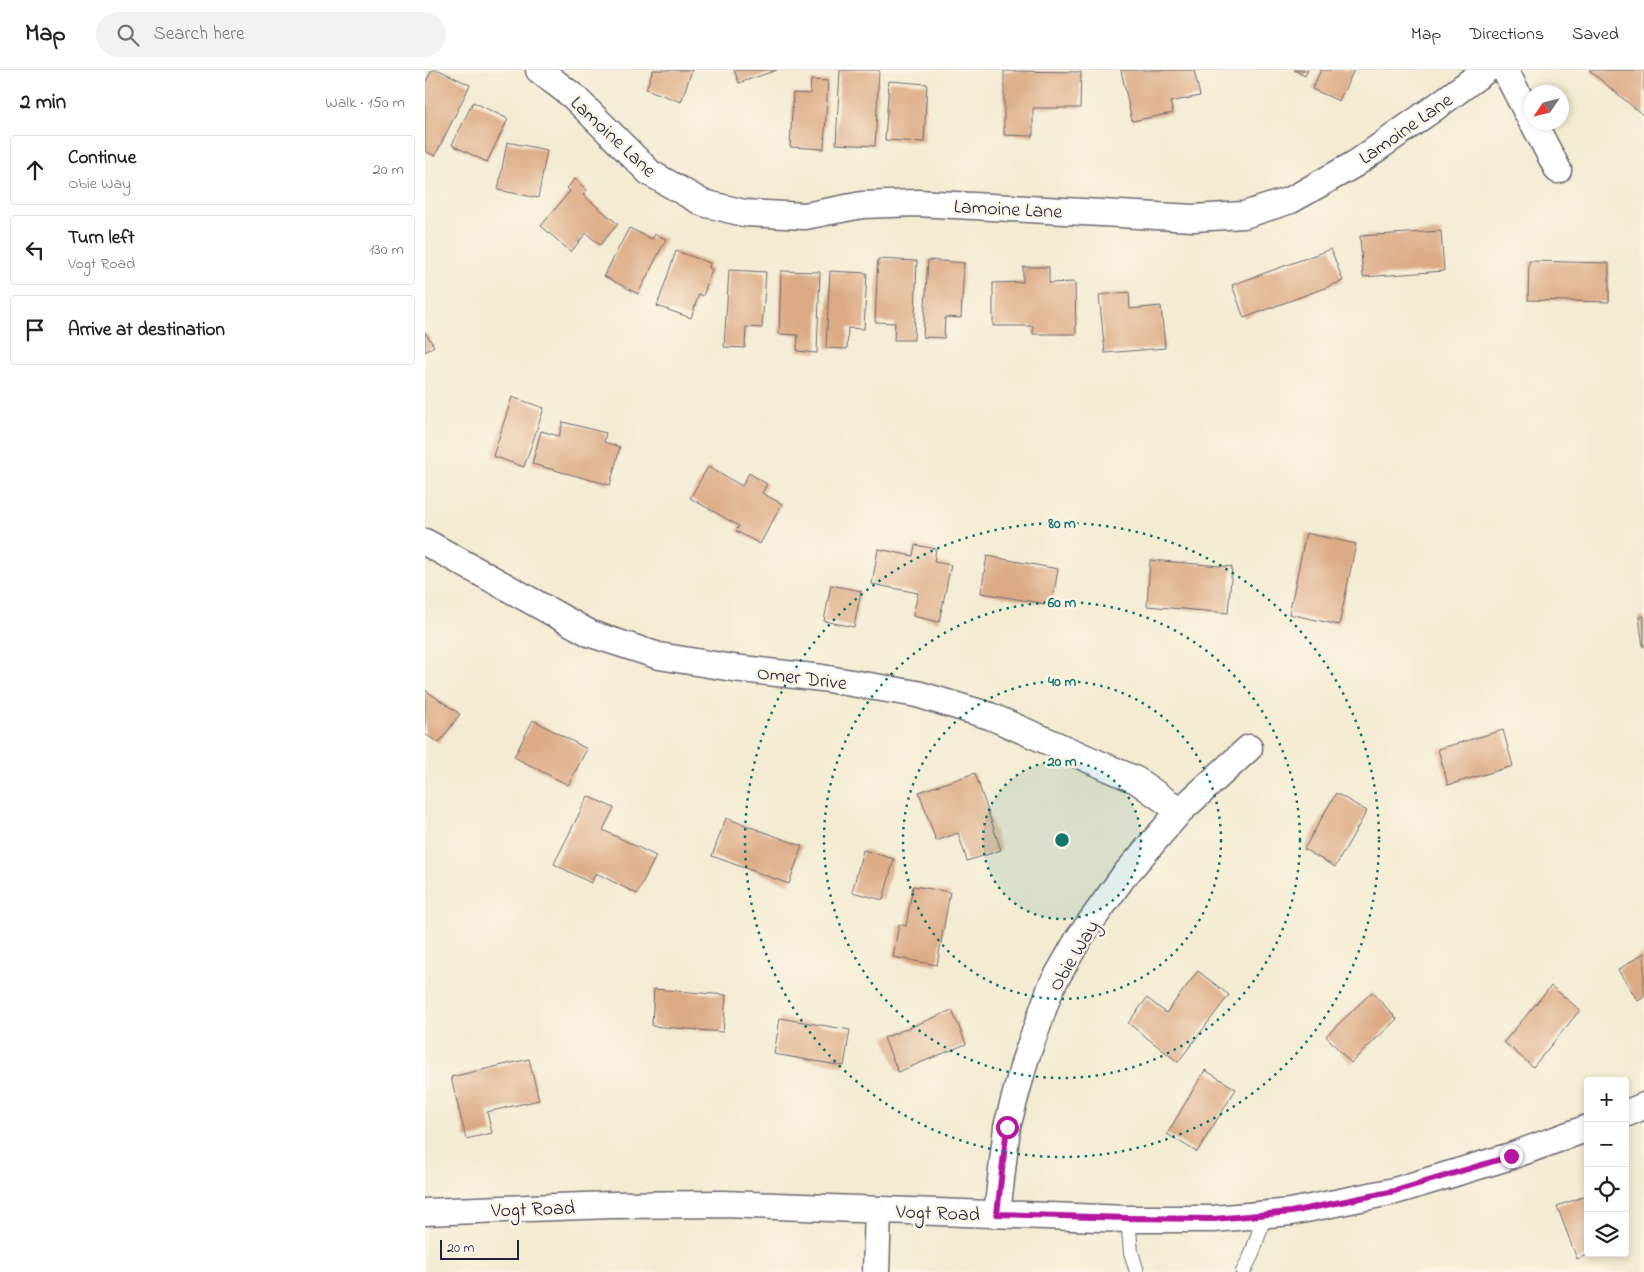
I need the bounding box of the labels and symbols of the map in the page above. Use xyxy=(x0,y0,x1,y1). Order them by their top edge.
north arrow xyxy=(1524,85,1569,130)
street label: Lamoine Lane xyxy=(1354,87,1459,173)
street label: Lamoine Lane xyxy=(563,90,662,185)
street label: Lamoine Lane xyxy=(953,193,1063,228)
text: 80 m xyxy=(1047,513,1076,535)
text: 60 m xyxy=(1047,592,1077,614)
street label: Omer Drive xyxy=(755,660,848,699)
text: 40 m xyxy=(1047,671,1076,693)
text: 20 m xyxy=(1046,751,1077,773)
centre of rings xyxy=(1053,831,1071,849)
street label: Obie Way xyxy=(1042,915,1108,997)
route start xyxy=(996,1116,1019,1139)
route end xyxy=(1500,1145,1523,1168)
street label: Vogt Road xyxy=(490,1195,576,1227)
street label: Vogt Road xyxy=(894,1199,980,1231)
scale bar xyxy=(440,1237,519,1260)

